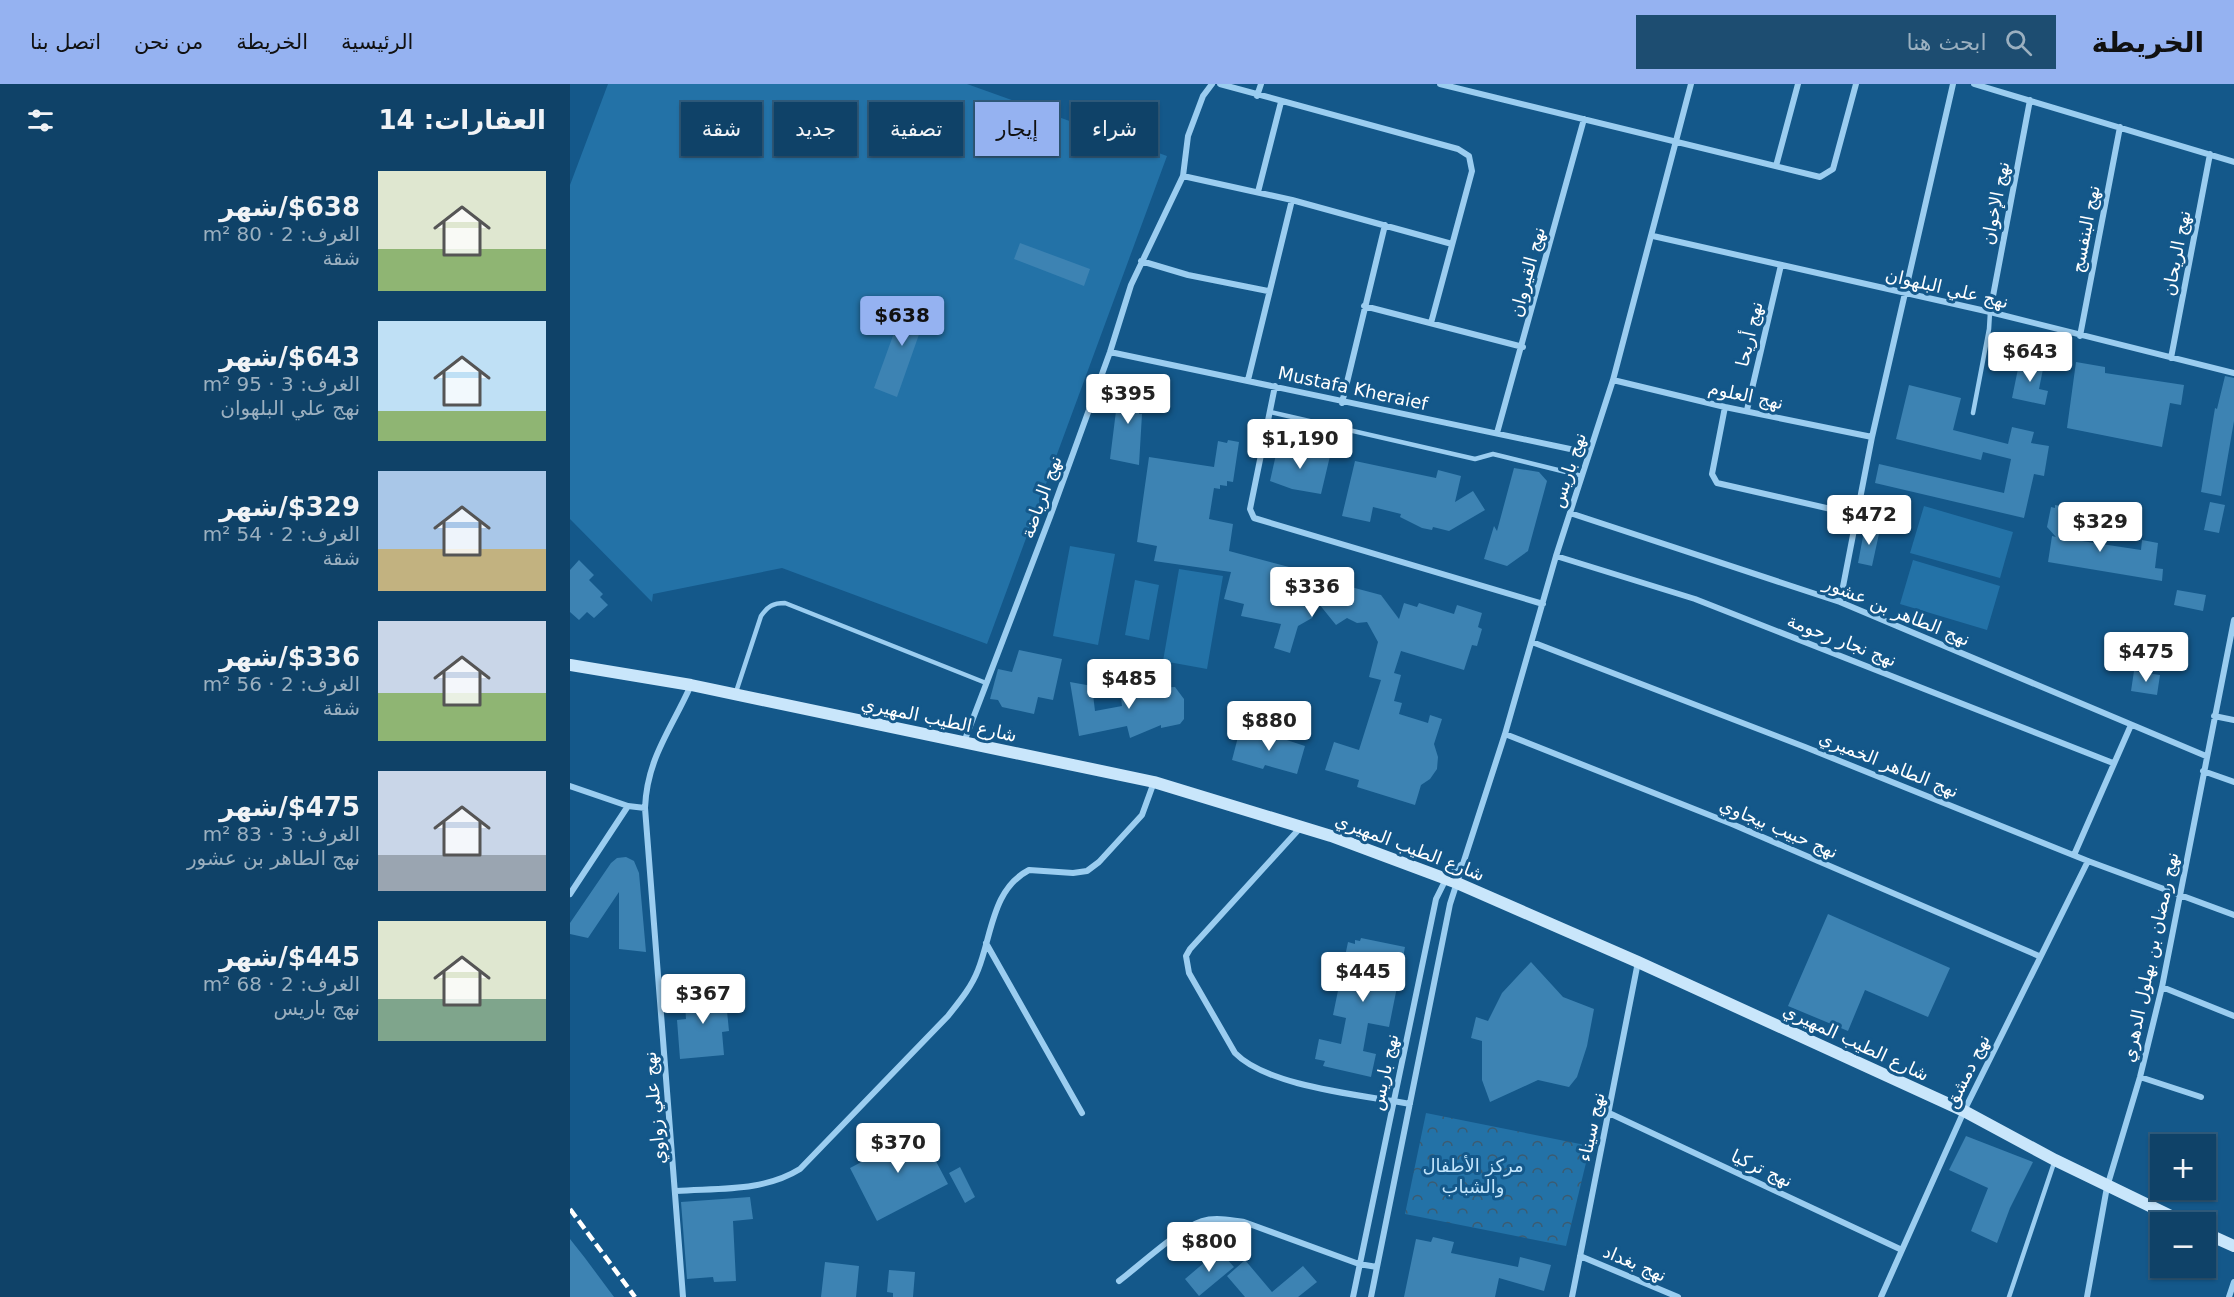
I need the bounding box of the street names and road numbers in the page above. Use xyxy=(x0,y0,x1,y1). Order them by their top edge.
street label: نهج الإخوان xyxy=(1977,159,2014,247)
street label: نهج البنفسج xyxy=(2066,183,2105,275)
street label: نهج الريحان xyxy=(2157,209,2196,298)
street label: نهج القيروان xyxy=(1505,225,1550,320)
street label: نهج علي البلهوان xyxy=(1883,264,2011,313)
street label: نهج أريحا xyxy=(1730,299,1768,369)
street label: Mustafa Kheraief xyxy=(1276,362,1430,414)
street label: نهج العلوم xyxy=(1706,377,1785,414)
street label: نهج باريس xyxy=(1546,430,1591,511)
street label: نهج الرياضة xyxy=(1016,453,1067,542)
street label: نهج الطاهر بن عشور xyxy=(1820,572,1973,651)
street label: نهج نجار رحومة xyxy=(1784,609,1900,671)
street label: شارع الطيب المهيري xyxy=(859,692,1019,747)
street label: نهج الطاهر الخميري xyxy=(1816,726,1962,802)
street label: نهج حبيب بيجاوي xyxy=(1716,794,1841,863)
street label: شارع الطيب المهيري xyxy=(1332,809,1488,886)
street label: نهج رمضان بن بهلول الدهري xyxy=(2117,850,2184,1064)
street label: شارع الطيب المهيري xyxy=(1779,999,1932,1086)
street label: نهج دمشق xyxy=(1940,1031,1995,1112)
street label: نهج باريس xyxy=(1366,1032,1403,1112)
street label: نهج علي زواوي xyxy=(639,1051,670,1165)
street label: نهج سيناء xyxy=(1573,1090,1610,1164)
street label: نهج تركيا xyxy=(1728,1145,1796,1192)
street label: نهج بغداد xyxy=(1600,1240,1670,1287)

